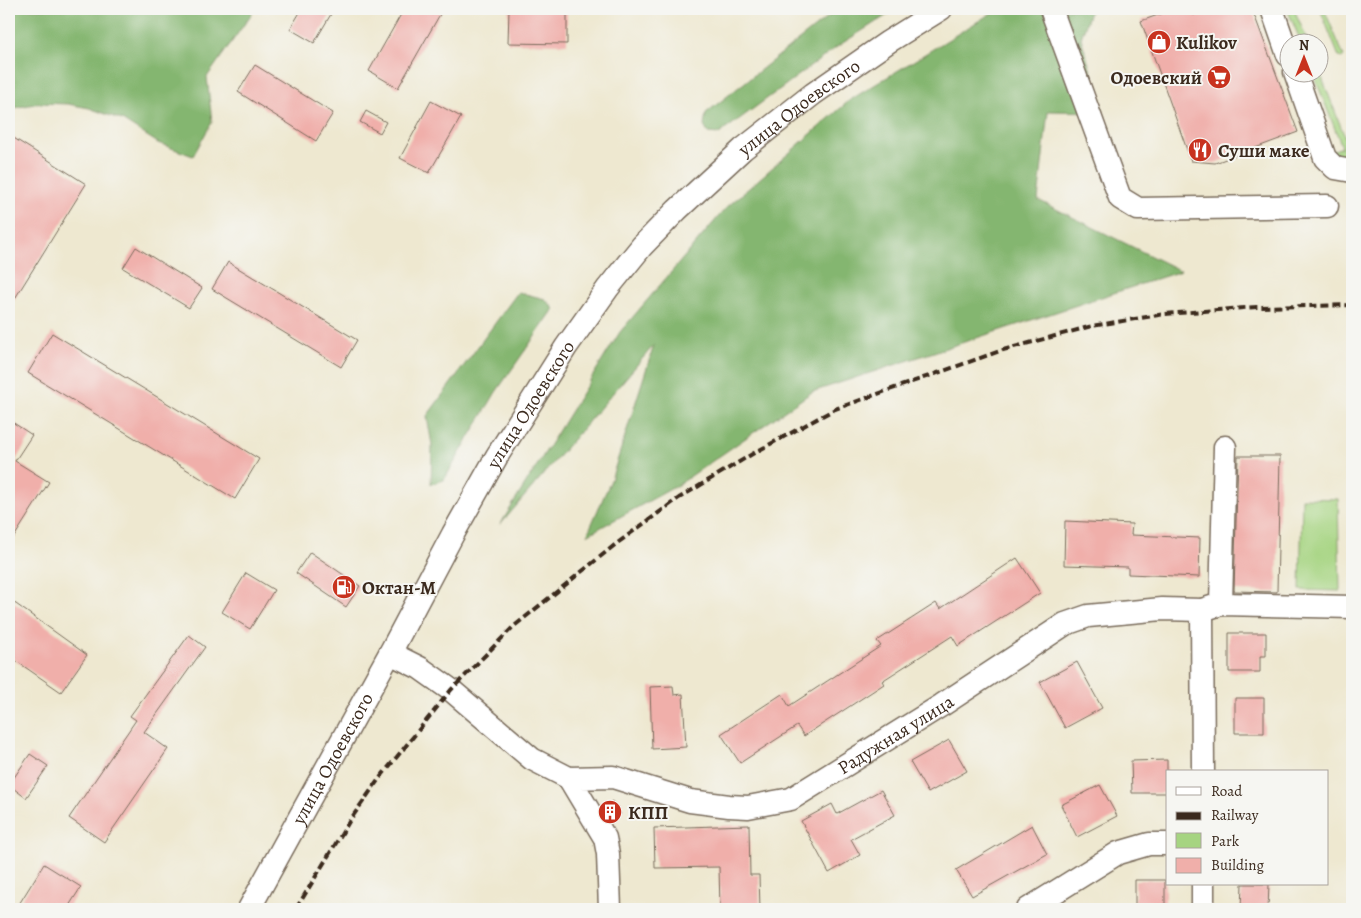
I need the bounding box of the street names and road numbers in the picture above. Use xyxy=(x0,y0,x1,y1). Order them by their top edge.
street label: улица Одоевского xyxy=(732,53,866,163)
street label: улица Одоевского xyxy=(480,335,581,474)
street label: улица Одоевского xyxy=(286,688,380,830)
street label: Радужная улица xyxy=(833,689,959,781)

